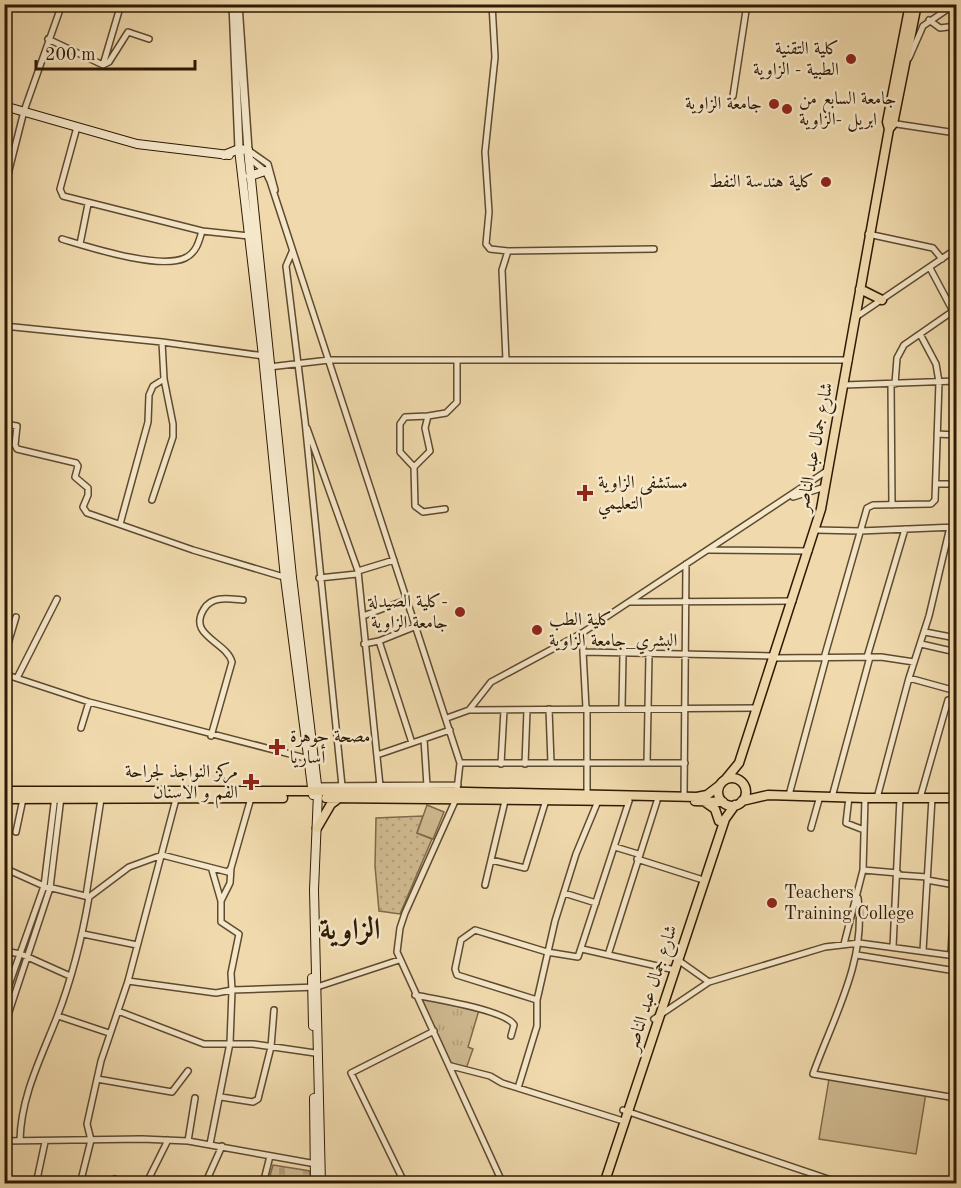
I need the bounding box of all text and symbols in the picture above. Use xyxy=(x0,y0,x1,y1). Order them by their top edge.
scale bar xyxy=(36,33,195,71)
place label: كلية التقنية الطبية - الزاوية xyxy=(753,39,839,80)
text: 200 m xyxy=(45,46,96,64)
marker: كلية التقنية الطبية - الزاوية xyxy=(844,52,858,66)
place label: جامعة السابع من ابريل -الزاوية xyxy=(799,90,896,132)
place label: جامعة الزاوية xyxy=(685,95,762,114)
marker: جامعة الزاوية xyxy=(767,97,781,111)
marker: جامعة السابع من ابريل -الزاوية xyxy=(780,102,794,116)
place label: كلية هندسة النفط xyxy=(709,172,814,191)
marker: كلية هندسة النفط xyxy=(819,175,833,189)
street label: شارع جمال عبد الناصر xyxy=(793,381,841,516)
place label: مستشفى الزاوية التعليمي xyxy=(598,474,688,520)
marker: مستشفى الزاوية التعليمي xyxy=(576,484,594,502)
place label: كلية الصيدلة- جامعة الزاوية xyxy=(367,592,448,633)
marker: كلية الصيدلة- جامعة الزاوية xyxy=(453,605,467,619)
place label: كلية الطب البشري_جامعة الزاوية xyxy=(549,610,678,655)
marker: كلية الطب البشري_جامعة الزاوية xyxy=(530,623,544,637)
place label: مصحة جوهرة أساريا xyxy=(290,728,370,768)
marker: مصحة جوهرة أساريا xyxy=(268,738,286,756)
place label: مركز النواجذ لجراحة الفم و الاسنان xyxy=(125,761,238,809)
marker: مركز النواجذ لجراحة الفم و الاسنان xyxy=(242,773,260,791)
place label: Teachers Training College xyxy=(784,884,914,923)
marker: Teachers Training College xyxy=(765,896,779,910)
district label: الزاوية xyxy=(320,915,381,947)
street label: شارع جمال عبد الناصر xyxy=(623,923,686,1057)

